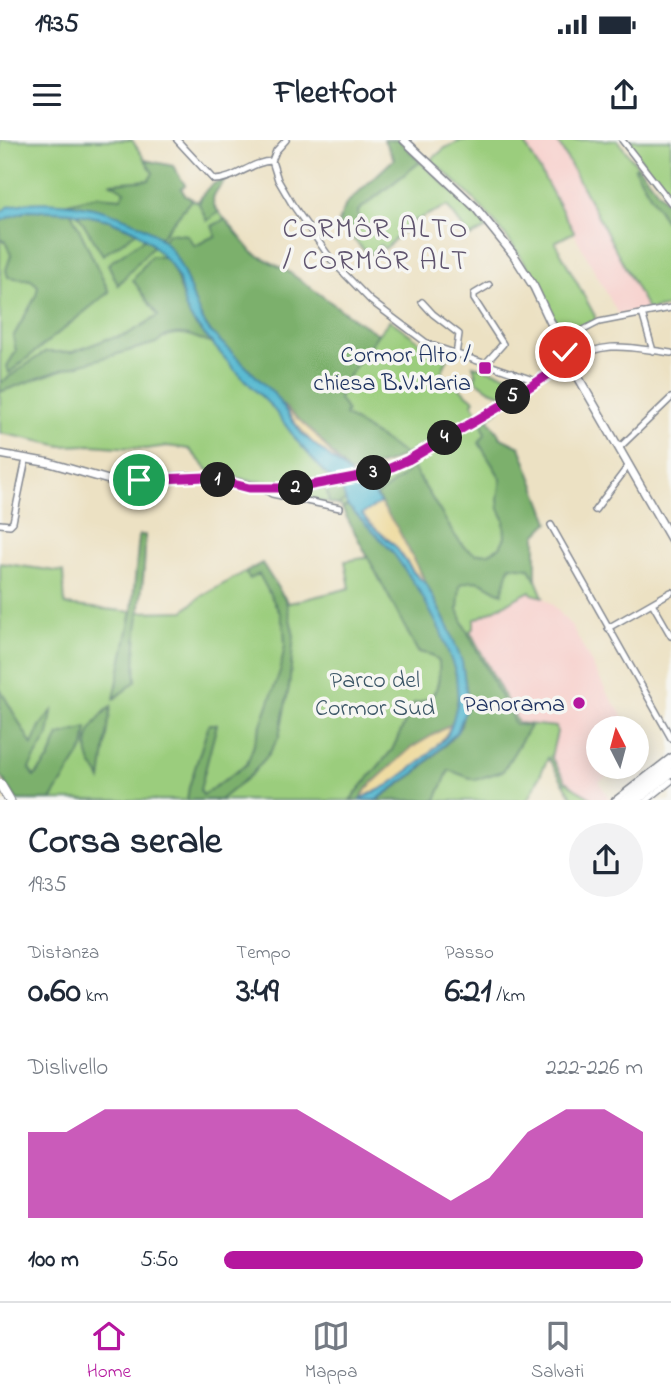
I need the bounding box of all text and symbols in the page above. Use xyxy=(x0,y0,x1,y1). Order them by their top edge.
text: 19:35 xyxy=(35,6,79,44)
text: Fleetfoot xyxy=(274,71,397,118)
icon: menu xyxy=(28,76,66,114)
icon: share xyxy=(605,76,643,114)
district label: CORMÔR ALTO / CORMÔR ALT xyxy=(283,210,469,283)
pin xyxy=(535,322,595,382)
icon: check xyxy=(546,333,584,371)
place label: Cormor Alto / chiesa B.V.Maria xyxy=(313,339,472,402)
marker: Cormor Alto / chiesa B.V.Maria xyxy=(477,360,493,376)
pin: 5 xyxy=(496,380,530,414)
text: 5 xyxy=(507,383,518,410)
pin: 4 xyxy=(428,420,462,456)
text: 4 xyxy=(441,424,448,451)
pin xyxy=(109,450,169,510)
pin: 3 xyxy=(356,456,392,490)
text: 3 xyxy=(370,459,377,486)
icon: arrive xyxy=(120,461,158,499)
pin: 1 xyxy=(200,462,235,498)
text: 1 xyxy=(214,466,221,493)
pin: 2 xyxy=(278,470,314,506)
text: 2 xyxy=(291,474,300,501)
park label: Parco del Cormor Sud xyxy=(315,664,436,727)
place label: Panorama xyxy=(463,688,565,723)
marker: Panorama xyxy=(571,695,587,711)
north arrow xyxy=(586,716,649,779)
map controls xyxy=(586,716,649,779)
text: Corsa serale xyxy=(28,815,222,871)
button: share xyxy=(569,823,643,897)
text: 19:35 xyxy=(28,869,67,902)
text: Distanza xyxy=(28,940,99,967)
text: Tempo xyxy=(236,940,291,967)
text: Passo xyxy=(445,940,494,967)
text: 0.60 xyxy=(28,967,81,1018)
text: 3:49 xyxy=(236,967,279,1018)
text: 6:21 xyxy=(445,967,492,1018)
text: km xyxy=(81,983,109,1010)
text: /km xyxy=(492,983,525,1010)
text: Dislivello xyxy=(28,1052,108,1085)
text: 222–226 m xyxy=(546,1052,643,1085)
text: 100 m xyxy=(28,1244,79,1277)
text: 5:50 xyxy=(140,1244,178,1277)
tab: Home xyxy=(87,1317,131,1386)
tab: Mappa xyxy=(305,1317,357,1386)
tab: Salvati xyxy=(531,1317,584,1386)

